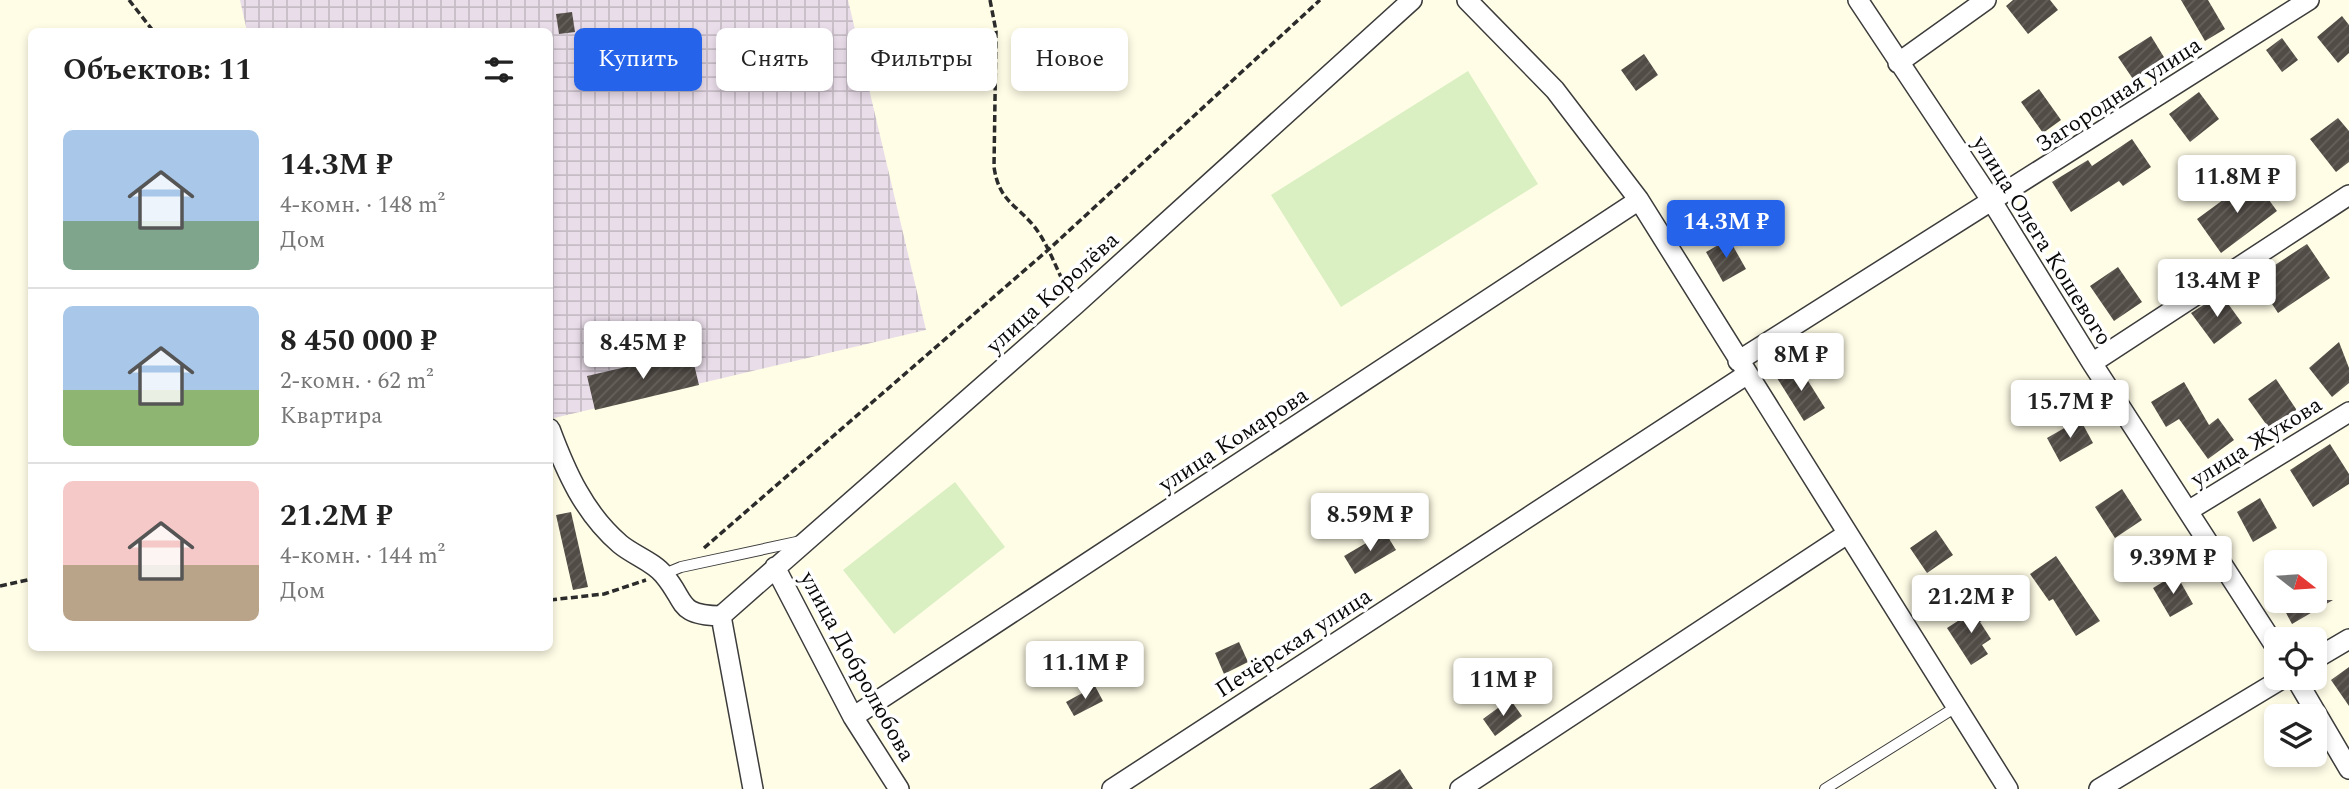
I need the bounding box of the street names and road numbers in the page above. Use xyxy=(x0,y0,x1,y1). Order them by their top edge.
street label: Загородная улица xyxy=(2029,28,2209,162)
street label: улица Олега Кошевого xyxy=(1962,128,2121,353)
street label: улица Королёва xyxy=(978,224,1127,363)
street label: улица Комарова xyxy=(1151,379,1316,503)
street label: улица Жукова xyxy=(2183,388,2329,497)
street label: улица Добролюбова xyxy=(789,564,924,768)
street label: Печёрская улица xyxy=(1209,579,1379,707)

